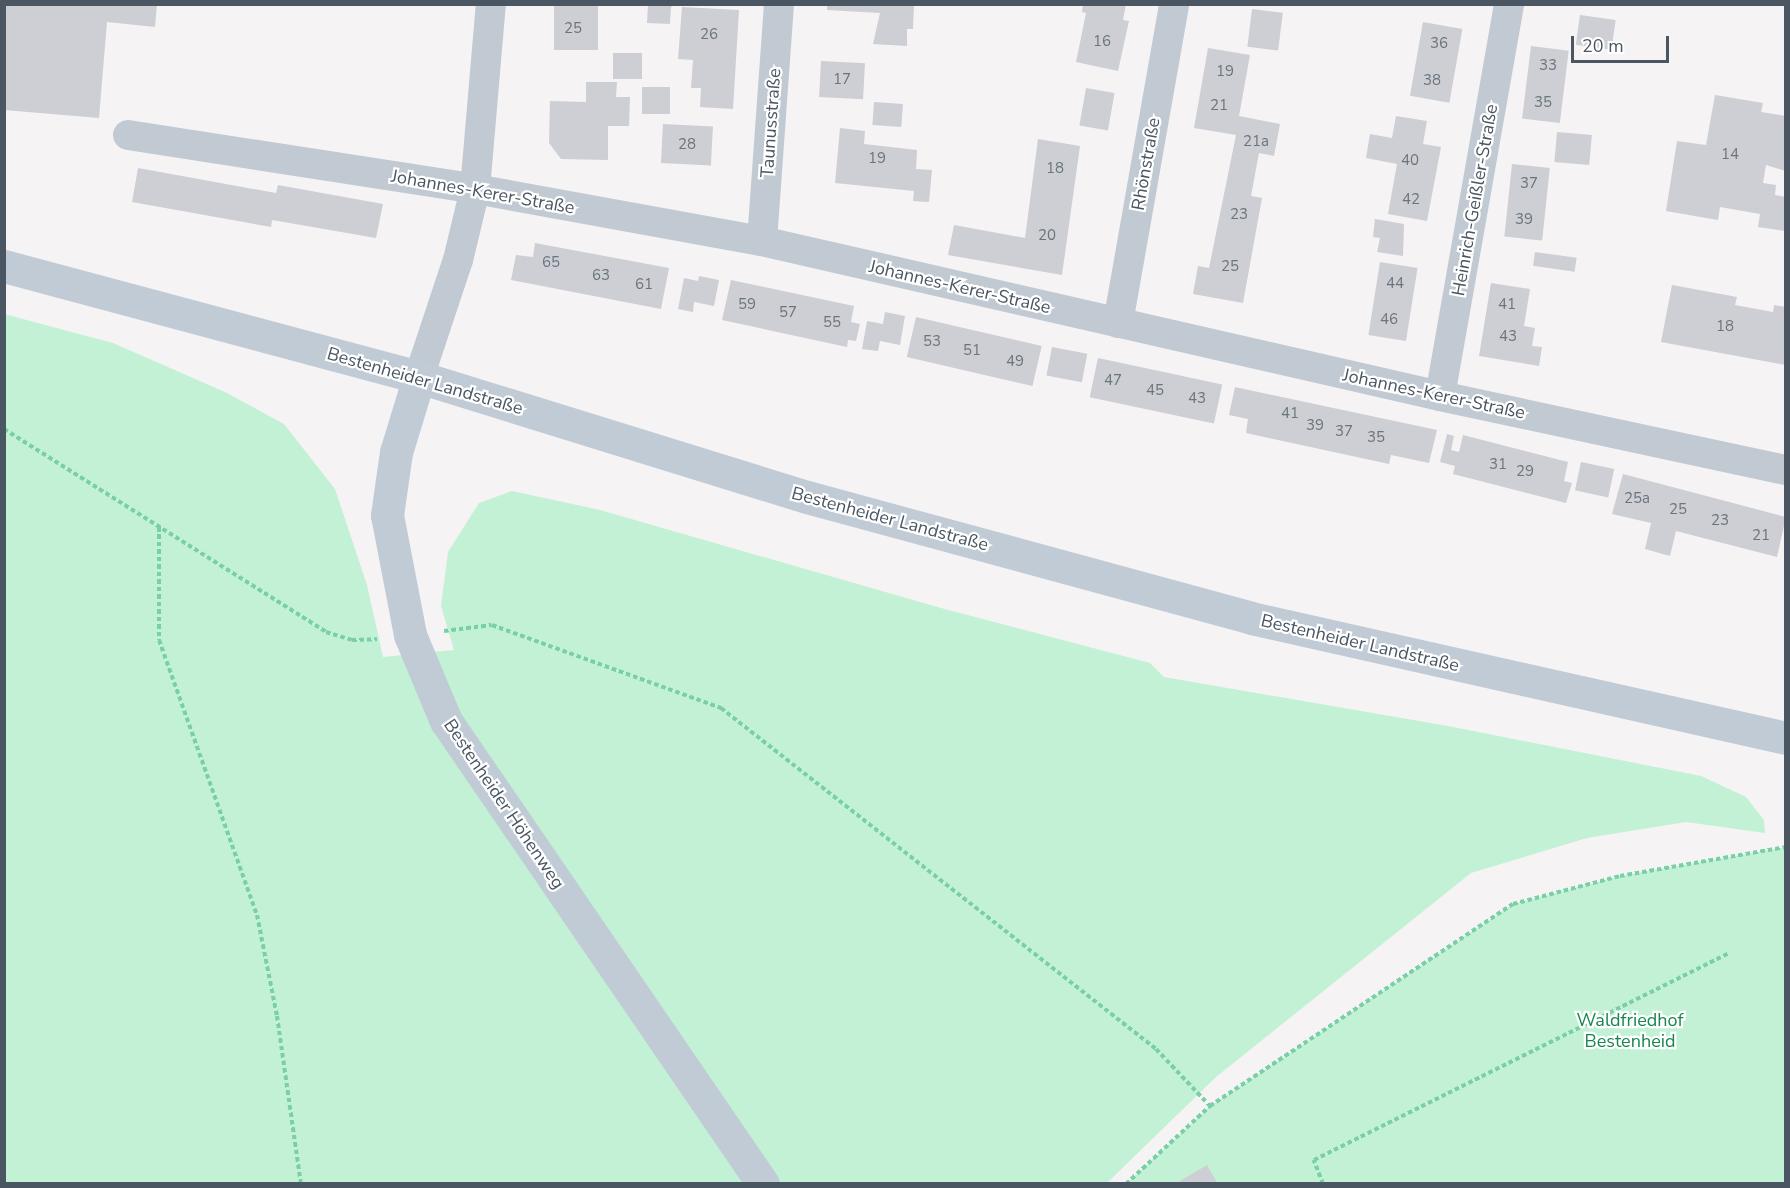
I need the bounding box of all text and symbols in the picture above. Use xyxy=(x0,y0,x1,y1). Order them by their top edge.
house number: 25 xyxy=(564,20,582,38)
scale bar xyxy=(1574,24,1672,62)
house number: 26 xyxy=(700,26,718,44)
house number: 16 xyxy=(1093,33,1111,51)
text: 20 m xyxy=(1582,34,1624,58)
house number: 36 xyxy=(1430,35,1448,53)
house number: 33 xyxy=(1539,57,1557,75)
house number: 19 xyxy=(1216,63,1234,81)
street label: Taunusstraße xyxy=(756,68,786,178)
house number: 17 xyxy=(833,71,851,89)
house number: 38 xyxy=(1423,72,1441,90)
house number: 35 xyxy=(1534,94,1552,112)
house number: 21 xyxy=(1210,97,1228,115)
street label: Heinrich-Geißler-Straße xyxy=(1447,102,1503,298)
street label: Rhönstraße xyxy=(1127,116,1165,212)
house number: 21a xyxy=(1243,133,1269,151)
house number: 28 xyxy=(678,136,696,154)
house number: 14 xyxy=(1721,146,1739,164)
house number: 19 xyxy=(868,150,886,168)
house number: 40 xyxy=(1401,152,1419,170)
house number: 18 xyxy=(1046,160,1064,178)
street label: Johannes-Kerer-Straße xyxy=(390,165,576,219)
house number: 37 xyxy=(1520,175,1538,193)
house number: 42 xyxy=(1402,191,1420,209)
house number: 23 xyxy=(1230,206,1248,224)
house number: 39 xyxy=(1515,211,1533,229)
house number: 20 xyxy=(1038,227,1056,245)
house number: 65 xyxy=(542,254,560,272)
street label: Johannes-Kerer-Straße xyxy=(867,256,1053,318)
house number: 25 xyxy=(1221,258,1239,276)
house number: 63 xyxy=(592,267,610,285)
house number: 44 xyxy=(1386,275,1404,293)
house number: 61 xyxy=(635,276,653,294)
house number: 59 xyxy=(738,296,756,314)
house number: 41 xyxy=(1498,296,1516,314)
house number: 57 xyxy=(779,304,797,322)
house number: 46 xyxy=(1380,311,1398,329)
house number: 55 xyxy=(823,314,841,332)
house number: 18 xyxy=(1716,318,1734,336)
house number: 43 xyxy=(1499,328,1517,346)
house number: 53 xyxy=(923,333,941,351)
house number: 51 xyxy=(963,342,981,360)
street label: Bestenheider Landstraße xyxy=(325,343,525,419)
house number: 49 xyxy=(1006,353,1024,371)
street label: Johannes-Kerer-Straße xyxy=(1341,364,1527,424)
house number: 47 xyxy=(1104,372,1122,390)
house number: 45 xyxy=(1146,382,1164,400)
house number: 43 xyxy=(1188,390,1206,408)
house number: 41 xyxy=(1281,405,1299,423)
house number: 39 xyxy=(1306,417,1324,435)
house number: 37 xyxy=(1335,423,1353,441)
house number: 35 xyxy=(1367,429,1385,447)
house number: 31 xyxy=(1489,456,1507,474)
house number: 29 xyxy=(1516,463,1534,481)
street label: Bestenheider Landstraße xyxy=(789,482,991,556)
house number: 25a xyxy=(1624,490,1650,508)
house number: 25 xyxy=(1669,501,1687,519)
house number: 23 xyxy=(1711,512,1729,530)
house number: 21 xyxy=(1752,527,1770,545)
street label: Bestenheider Landstraße xyxy=(1259,610,1461,676)
street label: Bestenheider Höhenweg xyxy=(439,715,569,893)
park label: Waldfriedhof Bestenheid xyxy=(1577,1010,1683,1052)

